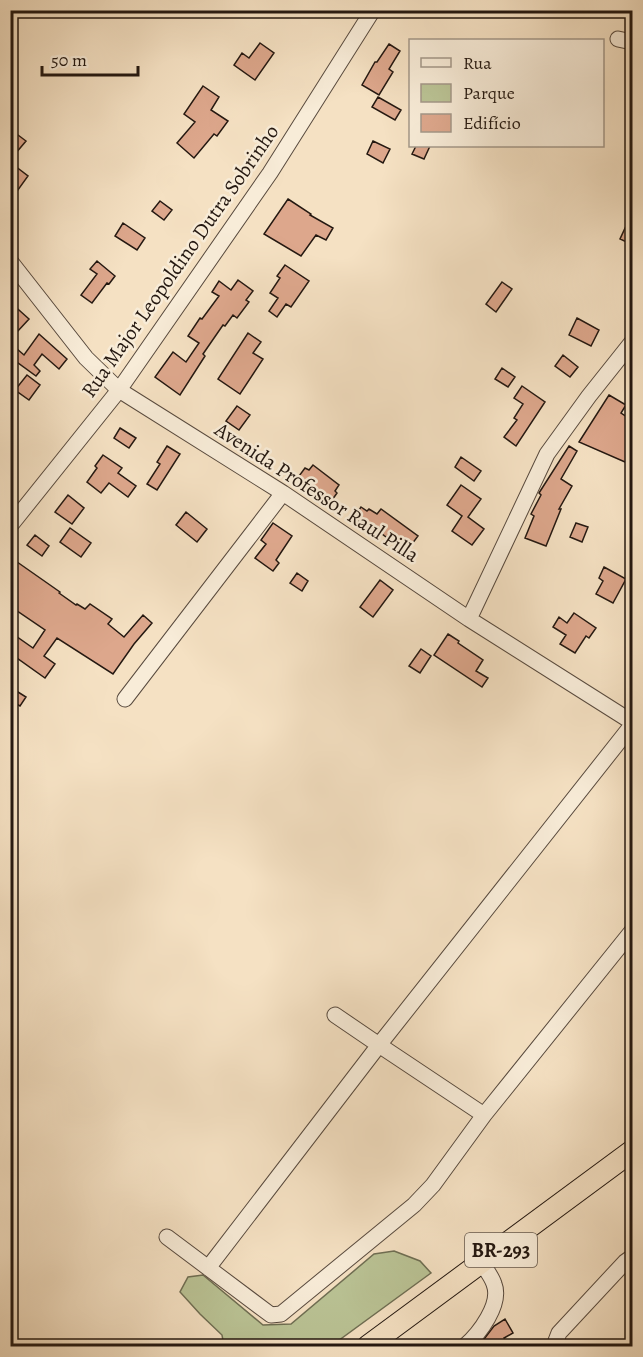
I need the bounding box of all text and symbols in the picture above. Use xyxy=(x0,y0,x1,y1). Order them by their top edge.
scale bar xyxy=(42,39,138,77)
legend xyxy=(409,39,604,147)
text: 50 m xyxy=(51,48,87,72)
text: Rua xyxy=(463,51,492,75)
text: Parque xyxy=(463,81,515,105)
text: Edifício xyxy=(463,111,521,135)
street label: Rua Major Leopoldino Dutra Sobrinho xyxy=(75,119,285,403)
street label: Avenida Professor Raul Pilla xyxy=(209,415,425,569)
road number: BR-293 xyxy=(465,1233,537,1267)

